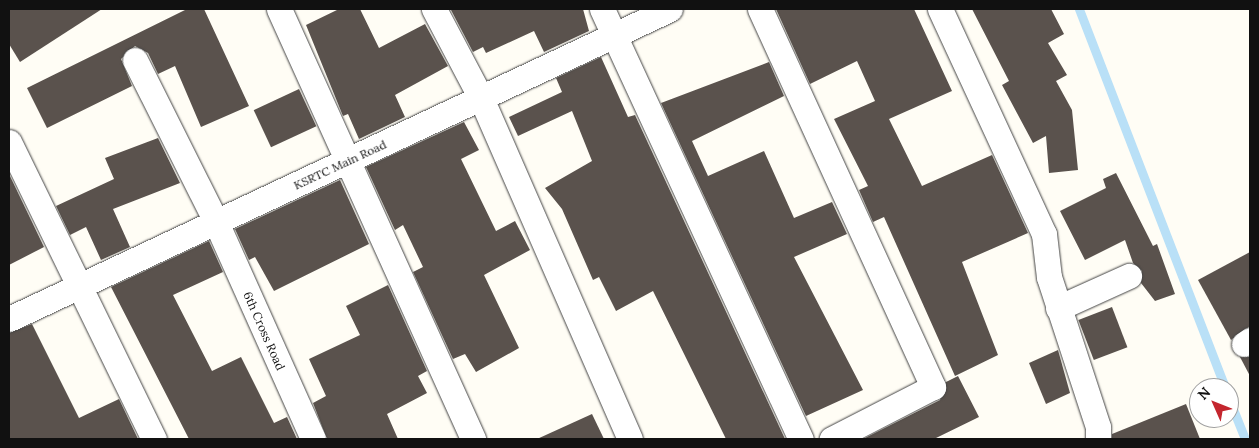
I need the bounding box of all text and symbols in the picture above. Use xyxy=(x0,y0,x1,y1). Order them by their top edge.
street label: KSRTC Main Road xyxy=(291,137,389,193)
street label: 6th Cross Road xyxy=(240,289,288,373)
north arrow xyxy=(1189,378,1239,428)
text: N xyxy=(1194,383,1214,403)

